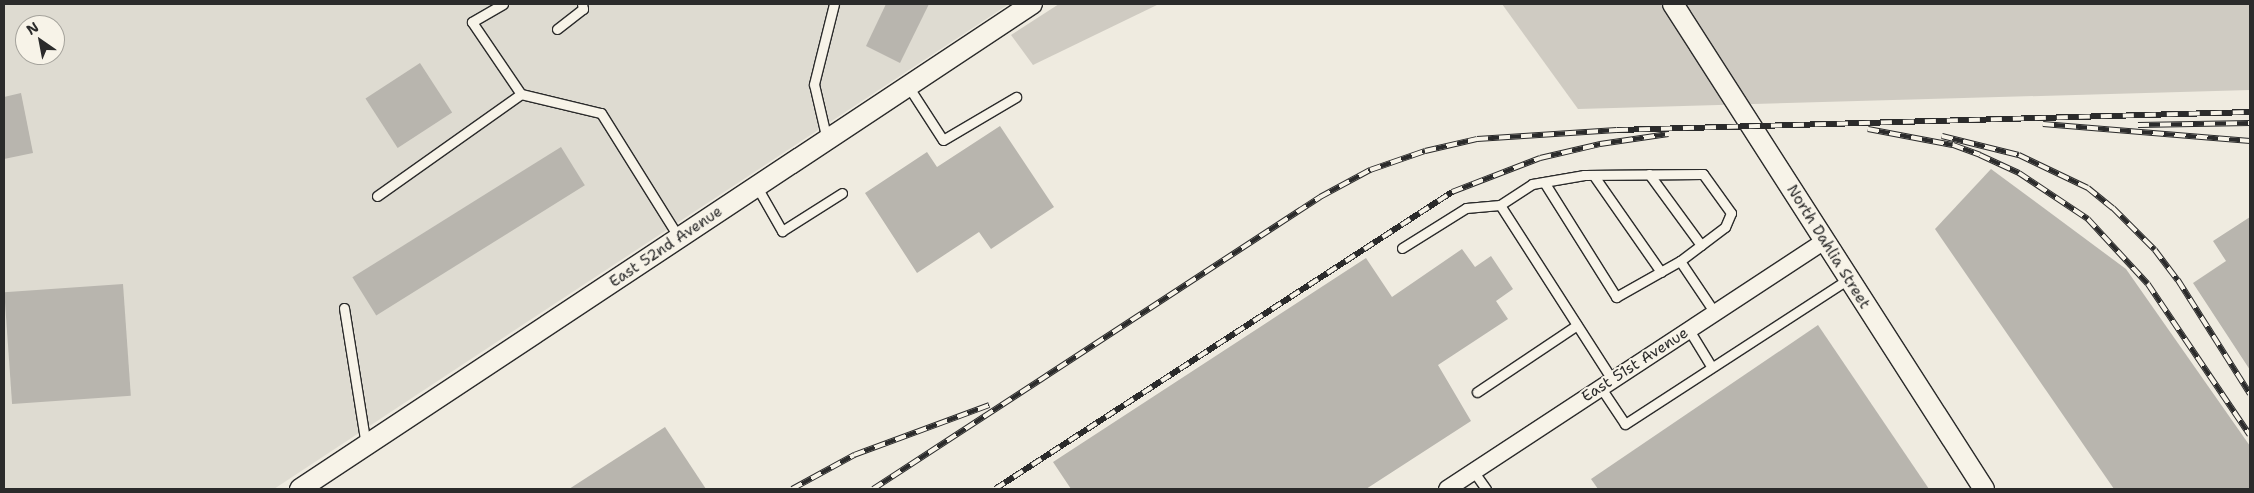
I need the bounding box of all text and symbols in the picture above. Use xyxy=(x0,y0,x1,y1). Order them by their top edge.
north arrow xyxy=(15,15,65,65)
text: N xyxy=(23,18,42,39)
street label: North Dahlia Street xyxy=(1783,182,1873,312)
street label: East 52nd Avenue xyxy=(606,203,726,291)
street label: East 51st Avenue xyxy=(1578,324,1692,406)

